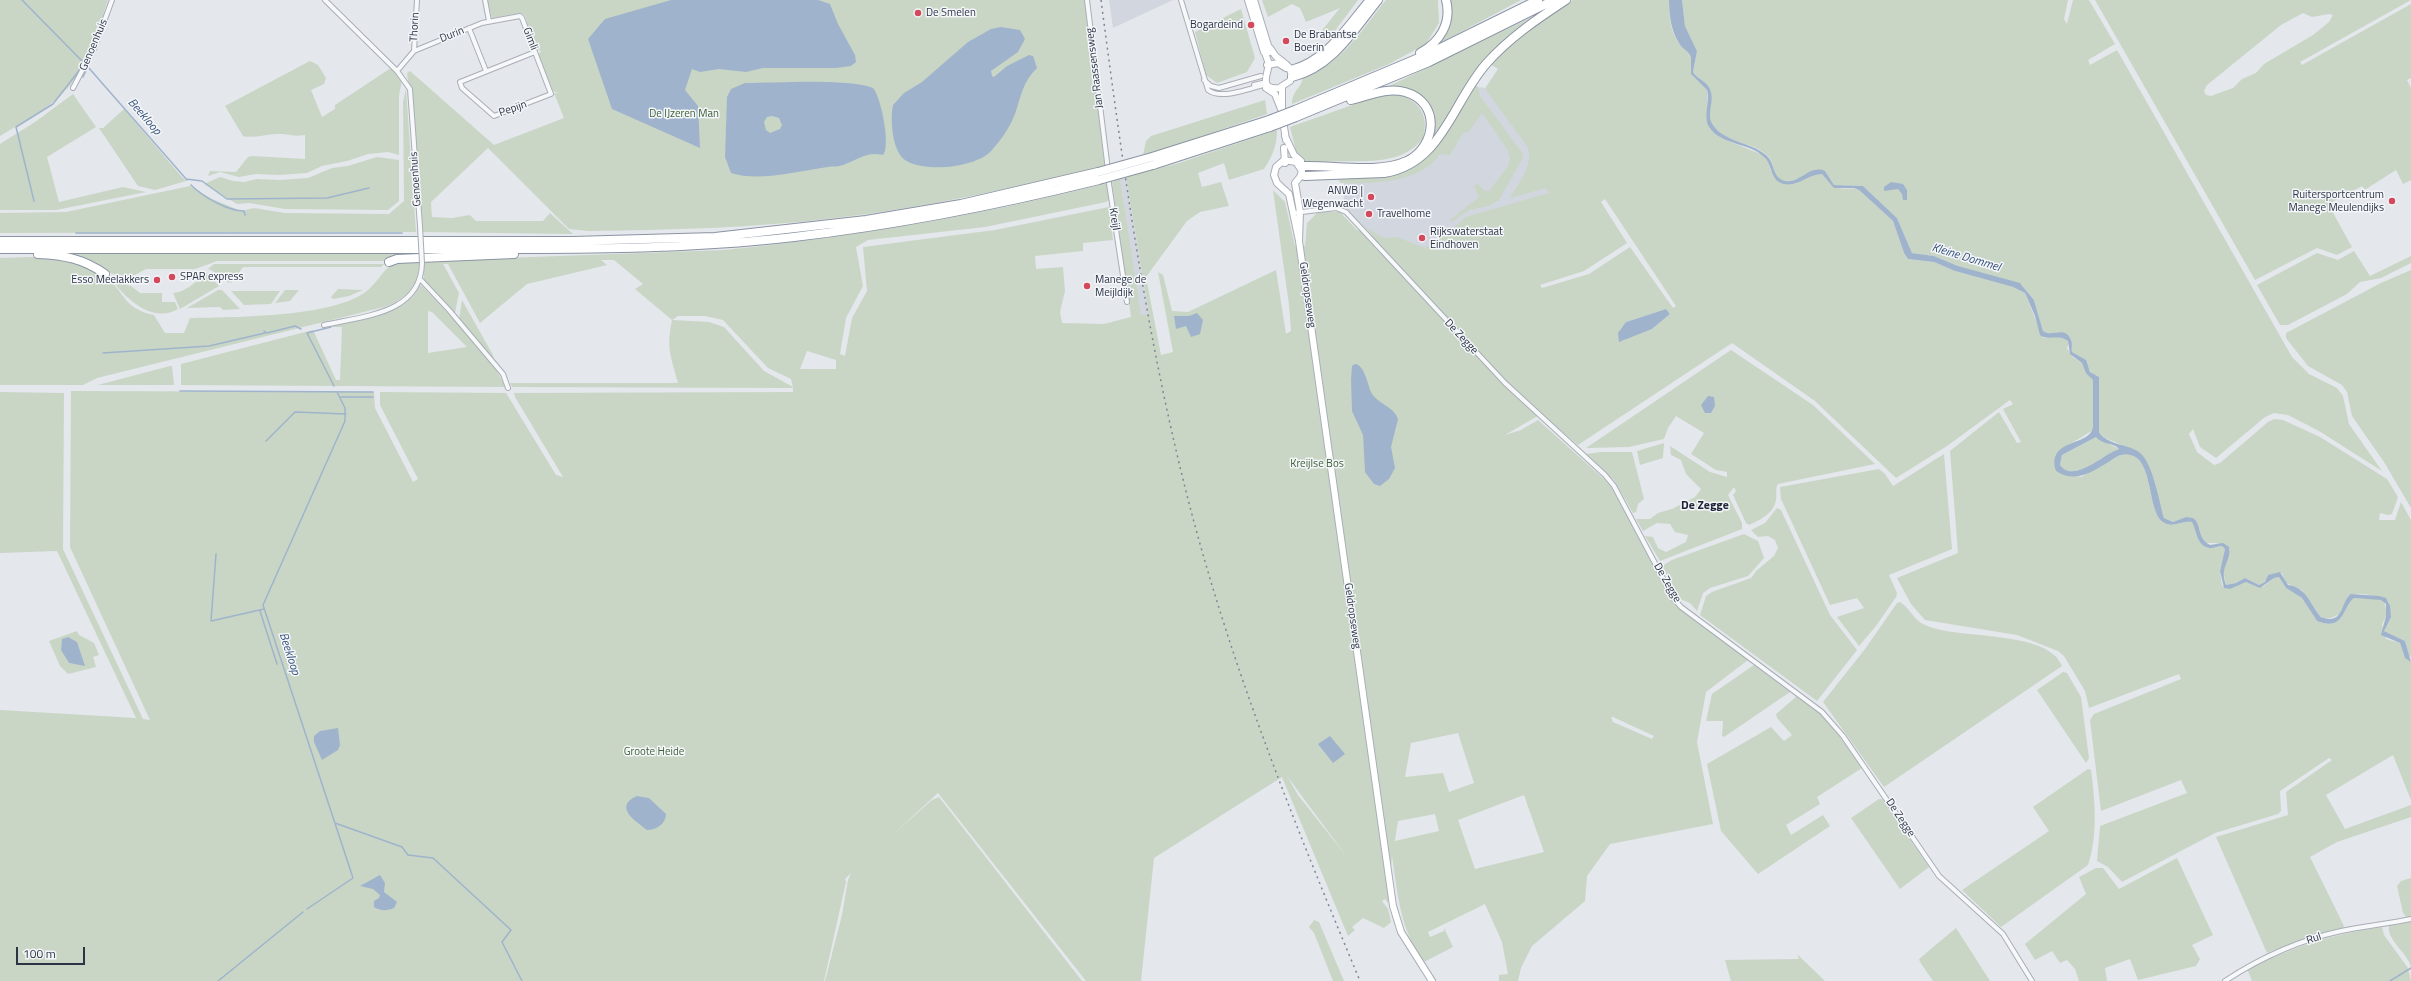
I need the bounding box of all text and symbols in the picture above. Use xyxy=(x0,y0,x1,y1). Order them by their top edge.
place label: De Smelen xyxy=(926,6,976,20)
marker: De Smelen xyxy=(913,8,923,18)
street label: Thorin xyxy=(408,12,422,42)
street label: Genoenhuis xyxy=(77,17,111,73)
place label: Bogardeind xyxy=(1190,18,1243,32)
marker: Bogardeind xyxy=(1246,20,1256,30)
street label: Durin xyxy=(438,24,466,46)
street label: Gimli xyxy=(520,26,540,52)
street label: Jan Raassensweg xyxy=(1084,27,1106,109)
place label: De Brabantse Boerin xyxy=(1294,28,1357,54)
marker: De Brabantse Boerin xyxy=(1281,36,1291,46)
water label: Beekloop xyxy=(124,96,164,138)
street label: Pepijn xyxy=(497,98,529,120)
park label: De IJzeren Man xyxy=(649,107,719,121)
street label: Genoenhuis xyxy=(408,151,424,207)
place label: ANWB | Wegenwacht xyxy=(1302,184,1363,210)
place label: Ruitersportcentrum Manege Meulendijks xyxy=(2289,188,2384,214)
marker: ANWB | Wegenwacht xyxy=(1366,192,1376,202)
marker: Ruitersportcentrum Manege Meulendijks xyxy=(2387,196,2397,206)
street label: Kreijl xyxy=(1106,207,1122,231)
place label: Travelhome xyxy=(1377,207,1431,221)
marker: Travelhome xyxy=(1364,209,1374,219)
place label: Rijkswaterstaat Eindhoven xyxy=(1430,225,1503,251)
marker: Rijkswaterstaat Eindhoven xyxy=(1417,233,1427,243)
water label: Kleine Dommel xyxy=(1930,241,2002,275)
street label: Geldropseweg xyxy=(1296,261,1318,329)
place label: SPAR express xyxy=(180,270,244,284)
marker: SPAR express xyxy=(167,272,177,282)
place label: Esso Meelakkers xyxy=(71,273,149,287)
place label: Manege de Meijldijk xyxy=(1095,273,1146,299)
marker: Esso Meelakkers xyxy=(152,275,162,285)
marker: Manege de Meijldijk xyxy=(1082,281,1092,291)
street label: De Zegge xyxy=(1441,317,1481,357)
park label: Kreijlse Bos xyxy=(1290,457,1344,471)
district label: De Zegge xyxy=(1681,499,1729,513)
street label: De Zegge xyxy=(1650,561,1684,605)
street label: Geldropseweg xyxy=(1341,582,1363,650)
water label: Beekloop xyxy=(275,631,303,677)
park label: Groote Heide xyxy=(624,745,684,759)
street label: De Zegge xyxy=(1882,796,1918,840)
street label: Rul xyxy=(2305,930,2323,948)
scale bar xyxy=(18,939,87,965)
text: 100 m xyxy=(23,944,56,963)

